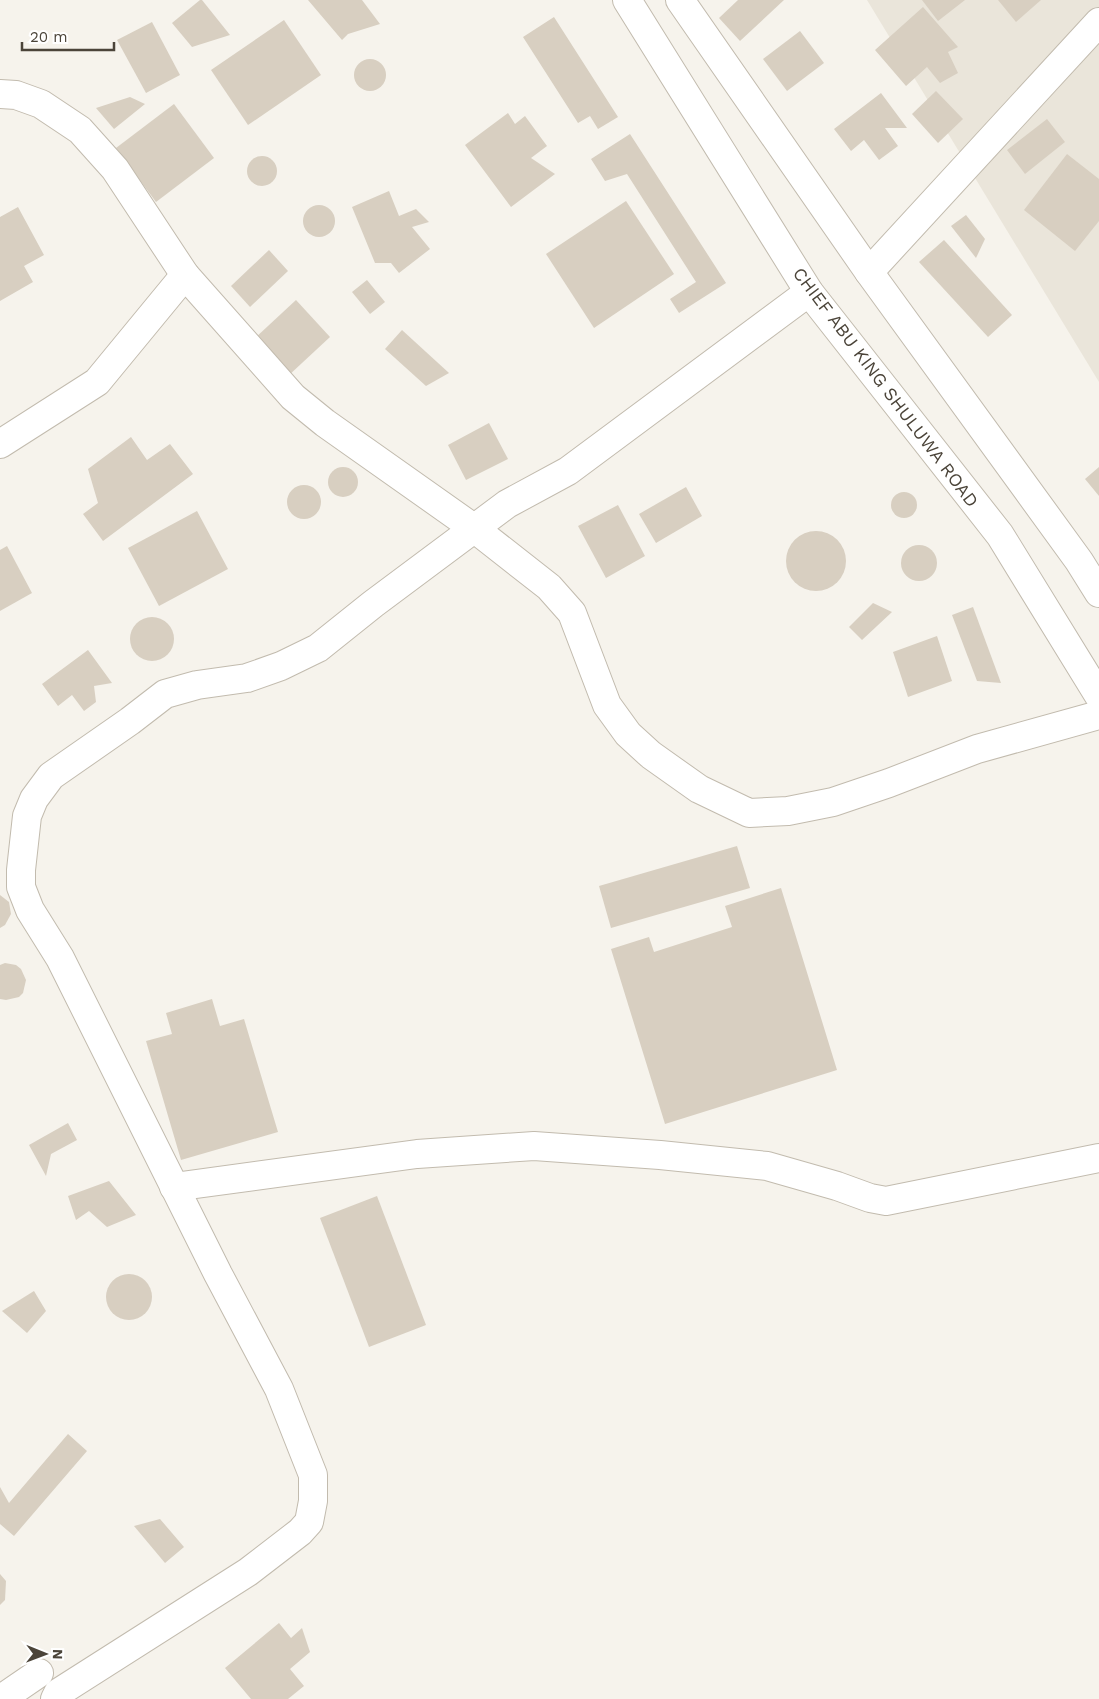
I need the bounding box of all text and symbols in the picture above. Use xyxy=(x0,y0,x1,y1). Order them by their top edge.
scale bar xyxy=(22,20,115,52)
text: 20 m xyxy=(30,28,68,46)
street label: CHIEF ABU KING SHULUWA ROAD xyxy=(789,263,983,511)
north arrow xyxy=(20,1629,70,1679)
text: N xyxy=(50,1649,66,1660)

